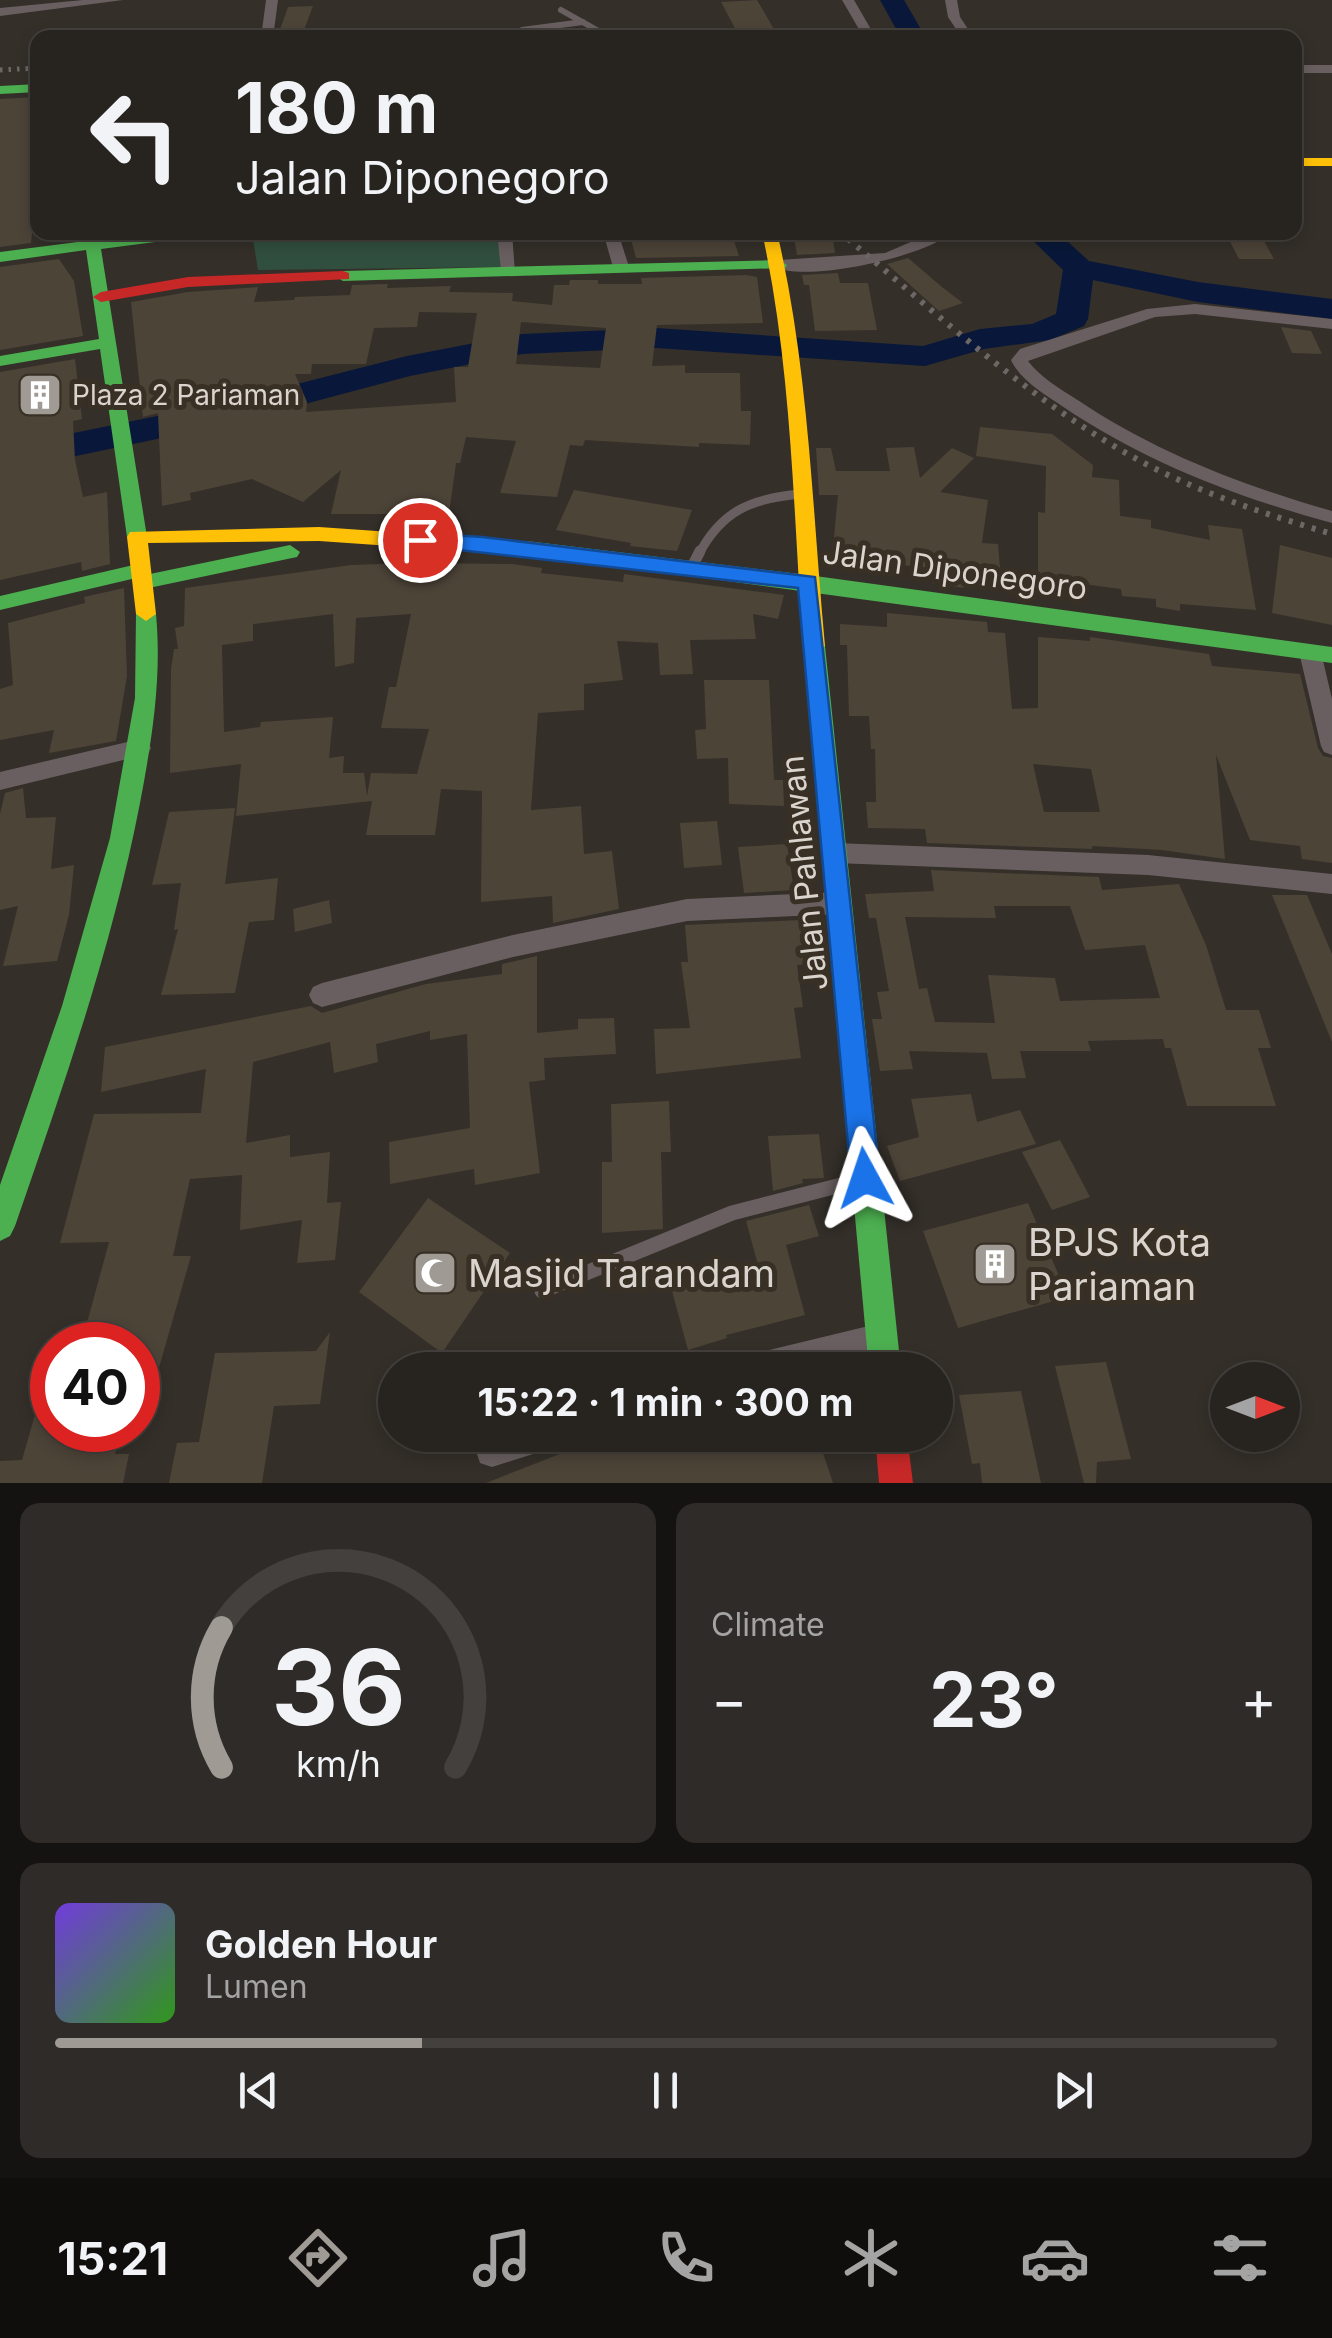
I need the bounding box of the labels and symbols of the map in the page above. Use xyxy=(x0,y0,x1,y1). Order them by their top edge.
building icon: Plaza 2 Pariaman xyxy=(17,372,63,418)
place label: Plaza 2 Pariaman xyxy=(72,378,300,412)
pin xyxy=(378,498,463,583)
street label: Jalan Diponegoro xyxy=(820,532,1090,608)
street label: Jalan Pahlawan xyxy=(772,754,836,992)
position arrow xyxy=(813,1126,917,1230)
place label: BPJS Kota Pariaman xyxy=(1028,1219,1211,1309)
building icon: BPJS Kota Pariaman xyxy=(972,1241,1018,1287)
mosque icon: Masjid Tarandam xyxy=(412,1250,458,1296)
place label: Masjid Tarandam xyxy=(468,1250,775,1296)
speed limit sign: 40 xyxy=(30,1322,160,1452)
north arrow xyxy=(1210,1362,1300,1452)

